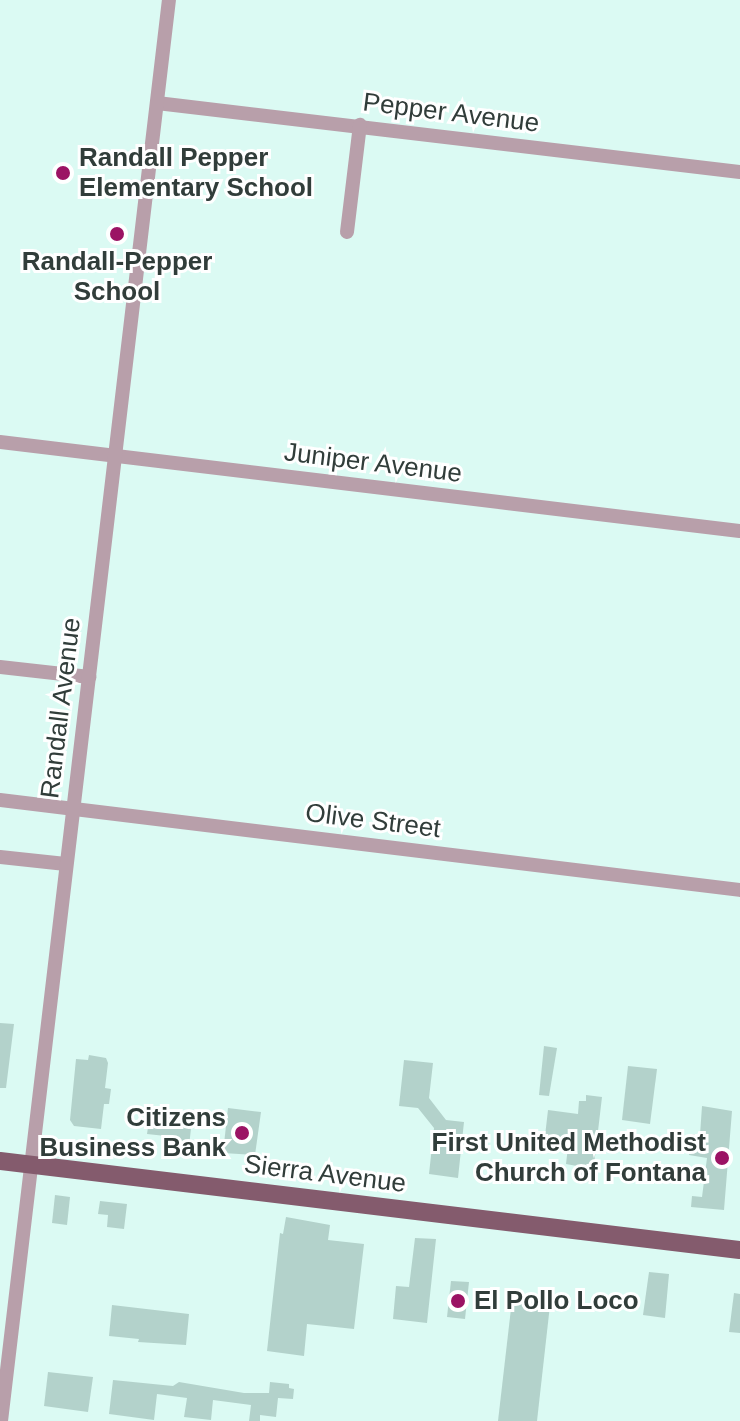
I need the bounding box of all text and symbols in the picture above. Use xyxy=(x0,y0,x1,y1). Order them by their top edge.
street label: Pepper Avenue xyxy=(360,87,542,139)
place label: Randall Pepper Elementary School xyxy=(79,142,313,204)
marker: Randall Pepper Elementary School xyxy=(54,164,72,182)
marker: Randall-Pepper School xyxy=(108,225,126,243)
place label: Randall-Pepper School xyxy=(22,246,212,308)
street label: Juniper Avenue xyxy=(282,437,464,489)
street label: Randall Avenue xyxy=(34,615,88,801)
street label: Olive Street xyxy=(304,797,442,845)
place label: Citizens Business Bank xyxy=(40,1102,226,1164)
marker: Citizens Business Bank xyxy=(233,1124,251,1142)
place label: First United Methodist Church of Fontana xyxy=(432,1127,706,1188)
street label: Sierra Avenue xyxy=(242,1149,408,1199)
marker: First United Methodist Church of Fontana xyxy=(713,1149,731,1167)
place label: El Pollo Loco xyxy=(474,1285,639,1317)
marker: El Pollo Loco xyxy=(449,1292,467,1310)

